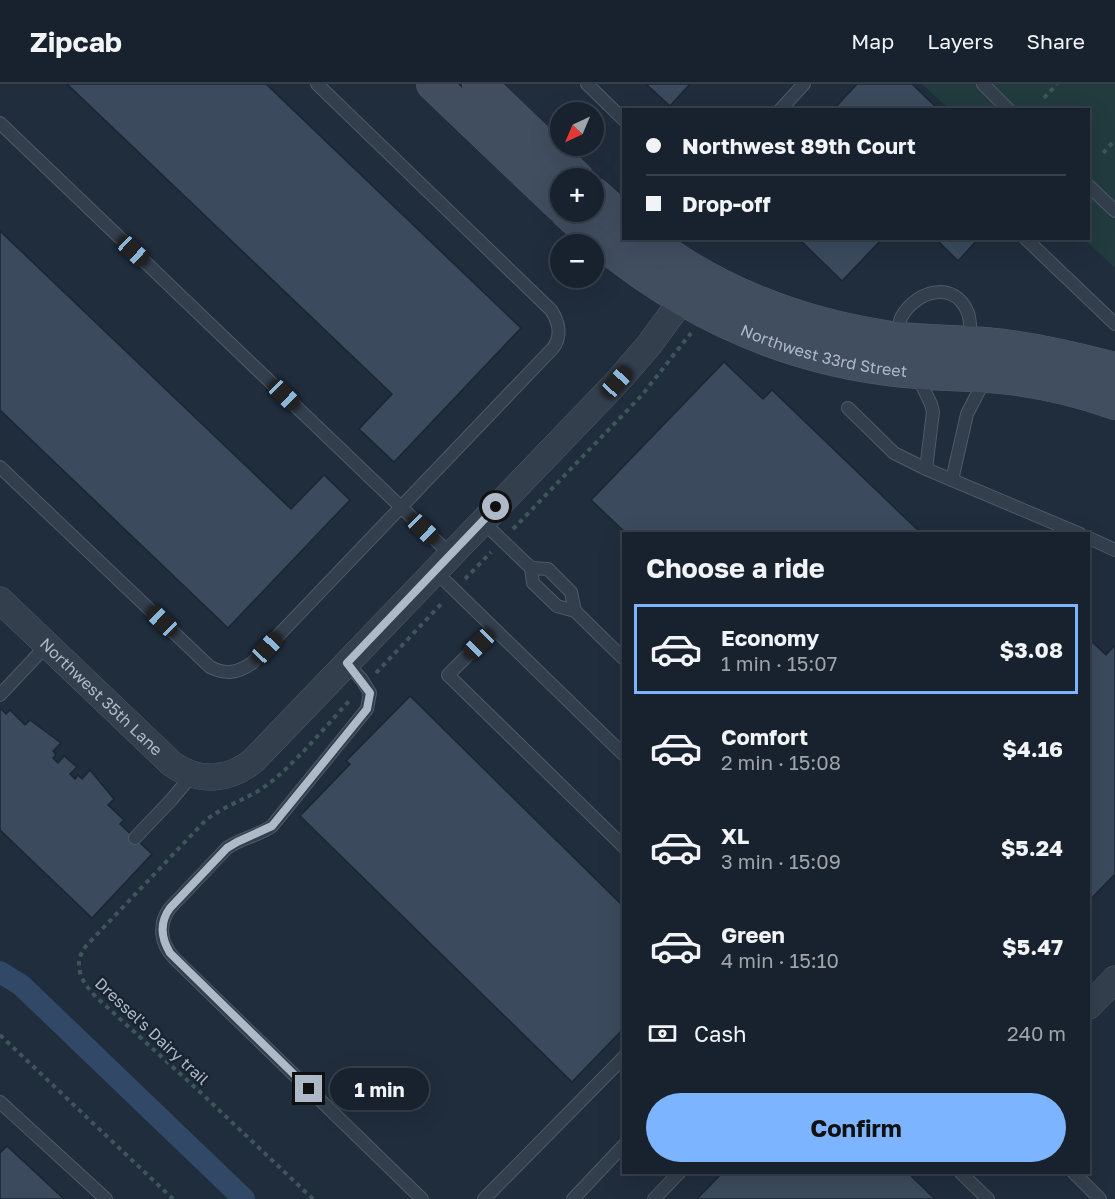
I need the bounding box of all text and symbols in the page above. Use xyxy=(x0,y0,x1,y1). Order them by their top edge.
text: Zipcab xyxy=(30,25,122,58)
text: Map xyxy=(851,28,894,54)
text: Layers xyxy=(927,28,994,54)
text: Share xyxy=(1027,28,1085,54)
north arrow xyxy=(550,102,604,156)
map controls xyxy=(550,102,604,288)
text: Northwest 89th Court xyxy=(682,132,916,159)
button: + xyxy=(550,168,604,222)
text: Drop-off xyxy=(682,190,771,217)
car xyxy=(114,232,152,270)
button: − xyxy=(550,234,604,288)
street label: Northwest 33rd Street xyxy=(738,320,908,381)
car xyxy=(598,363,636,401)
car xyxy=(265,376,303,414)
route start xyxy=(482,493,509,520)
car xyxy=(404,510,442,548)
text: Choose a ride xyxy=(646,552,825,584)
car xyxy=(143,602,181,640)
icon: car xyxy=(649,622,703,676)
text: Economy xyxy=(721,624,819,651)
car xyxy=(460,625,498,663)
car xyxy=(248,629,286,667)
street label: Northwest 35th Lane xyxy=(36,634,167,760)
text: $3.08 xyxy=(999,636,1063,663)
text: 1 min · 15:07 xyxy=(721,651,837,675)
icon: car xyxy=(649,721,703,775)
text: Comfort xyxy=(721,723,808,750)
text: $4.16 xyxy=(1002,735,1063,762)
text: 2 min · 15:08 xyxy=(721,750,841,774)
icon: car xyxy=(649,820,703,874)
text: XL xyxy=(721,822,749,849)
text: $5.24 xyxy=(1001,834,1063,861)
text: 3 min · 15:09 xyxy=(721,849,841,873)
icon: car xyxy=(649,919,703,973)
text: Green xyxy=(721,921,785,948)
text: $5.47 xyxy=(1002,933,1063,960)
text: 4 min · 15:10 xyxy=(721,948,839,972)
street label: Dressel's Dairy trail xyxy=(91,973,213,1089)
icon: cash xyxy=(646,1017,679,1050)
text: Cash xyxy=(694,1020,747,1047)
text: 240 m xyxy=(1007,1021,1066,1045)
callout: 1 min xyxy=(330,1068,429,1110)
route end xyxy=(295,1075,322,1102)
text: 1 min xyxy=(354,1077,405,1101)
button: Confirm xyxy=(646,1093,1066,1162)

